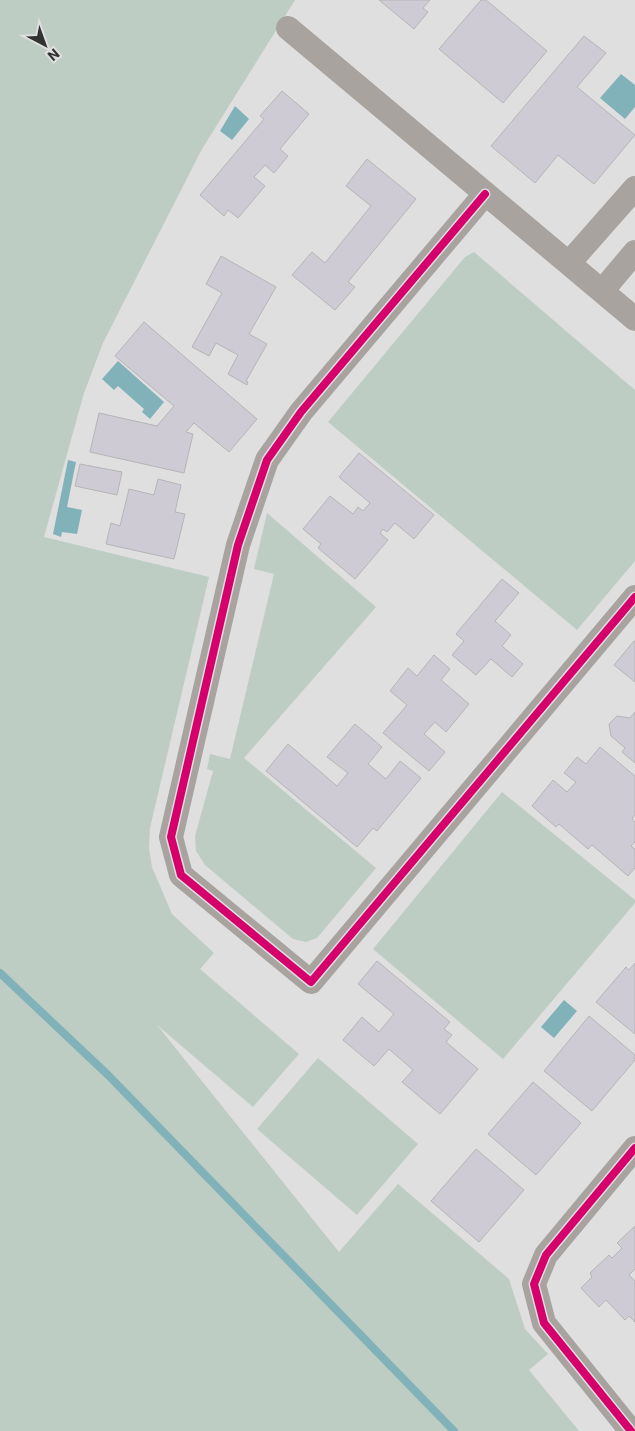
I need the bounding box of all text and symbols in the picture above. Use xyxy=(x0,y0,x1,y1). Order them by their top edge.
north arrow xyxy=(20,20,70,70)
text: N xyxy=(45,46,63,64)

